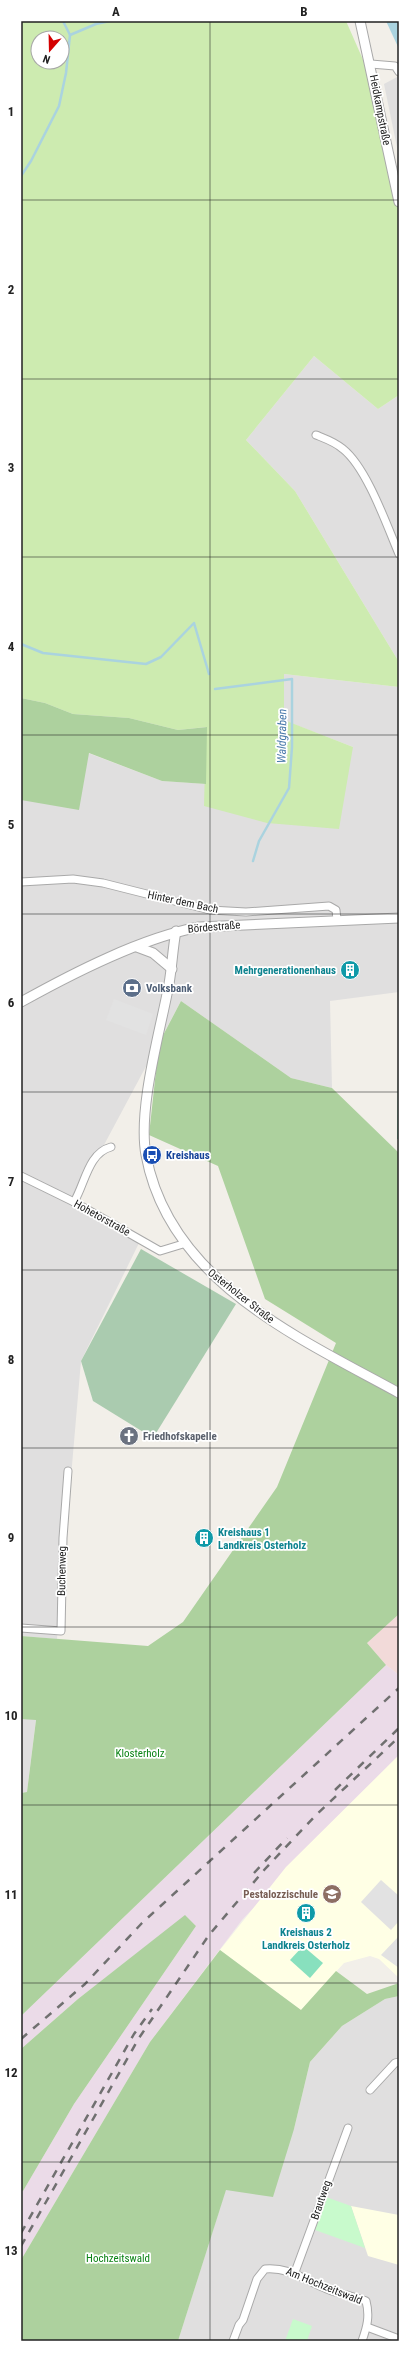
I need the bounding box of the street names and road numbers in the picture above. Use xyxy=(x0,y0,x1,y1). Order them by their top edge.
street label: Heidkampstraße xyxy=(367,74,393,146)
street label: Hinter dem Bach xyxy=(146,888,220,916)
street label: Bördestraße xyxy=(187,918,241,936)
street label: Hohetorstraße xyxy=(72,1197,132,1239)
street label: Osterholzer Straße xyxy=(205,1266,277,1326)
street label: Buchenweg xyxy=(55,1546,69,1596)
street label: Brautweg xyxy=(308,2179,334,2221)
street label: Am Hochzeitswald xyxy=(284,2265,364,2307)

